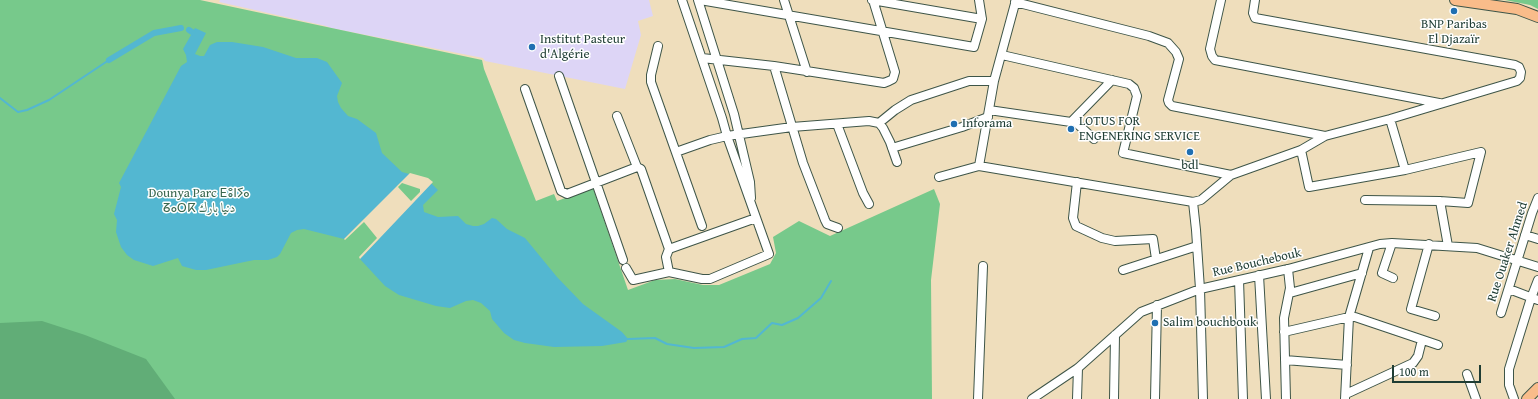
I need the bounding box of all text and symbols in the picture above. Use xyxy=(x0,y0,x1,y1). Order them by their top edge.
marker: BNP Paribas El Djazaïr xyxy=(1449,6,1459,16)
place label: BNP Paribas El Djazaïr xyxy=(1421,17,1487,48)
place label: Institut Pasteur d'Algérie xyxy=(540,32,625,63)
marker: Institut Pasteur d'Algérie xyxy=(527,42,537,52)
place label: LOTUS FOR ENGENERING SERVICE xyxy=(1079,114,1200,145)
place label: Inforama xyxy=(962,116,1012,132)
marker: Inforama xyxy=(949,119,959,129)
marker: LOTUS FOR ENGENERING SERVICE xyxy=(1066,124,1076,134)
marker: bdl xyxy=(1185,147,1195,157)
place label: bdl xyxy=(1181,158,1199,174)
park label: Dounya Parc ⴹⵓⵏⵢⴰ ⵒⴰⵔⴽ دنيا بارك xyxy=(149,186,249,217)
street label: Rue Ouaker Ahmed xyxy=(1485,200,1531,304)
street label: Rue Bouchebouk xyxy=(1211,245,1303,281)
place label: Salim bouchbouk xyxy=(1163,315,1257,331)
marker: Salim bouchbouk xyxy=(1150,318,1160,328)
scale bar xyxy=(1394,357,1483,383)
text: 100 m xyxy=(1399,363,1429,380)

